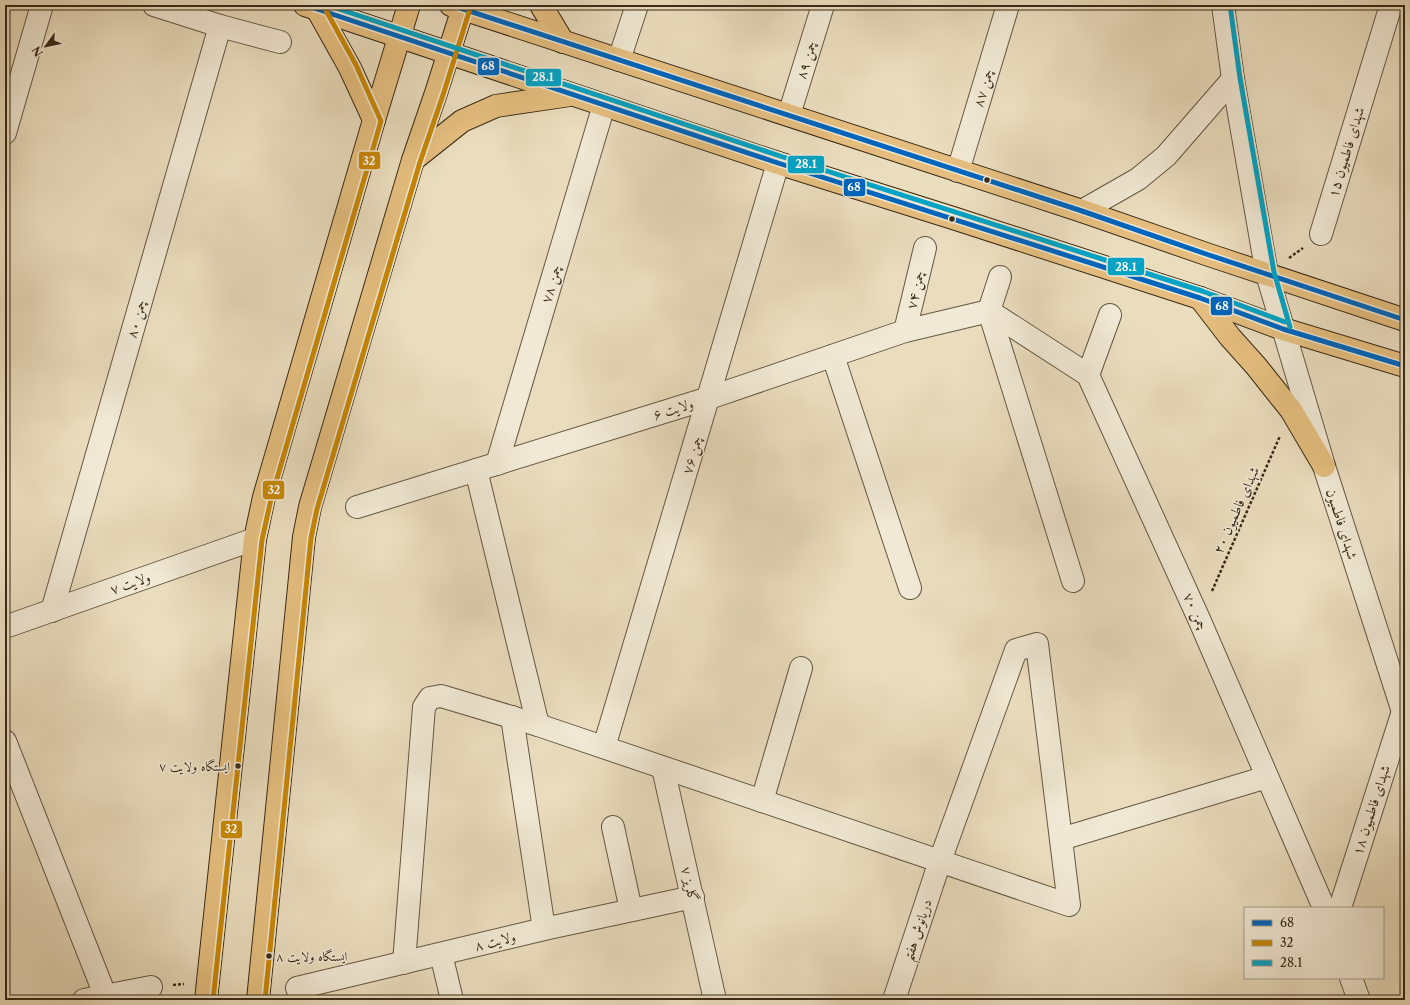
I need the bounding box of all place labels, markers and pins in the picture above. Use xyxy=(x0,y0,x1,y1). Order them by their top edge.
unlabelled marker xyxy=(982,175,992,185)
unlabelled marker xyxy=(947,214,957,224)
place label: ایستگاه ولایت ۷ xyxy=(159,758,230,775)
marker: ایستگاه ولایت ۷ xyxy=(233,761,243,771)
place label: ایستگاه ولایت ۸ xyxy=(276,948,347,965)
marker: ایستگاه ولایت ۸ xyxy=(264,951,274,961)

